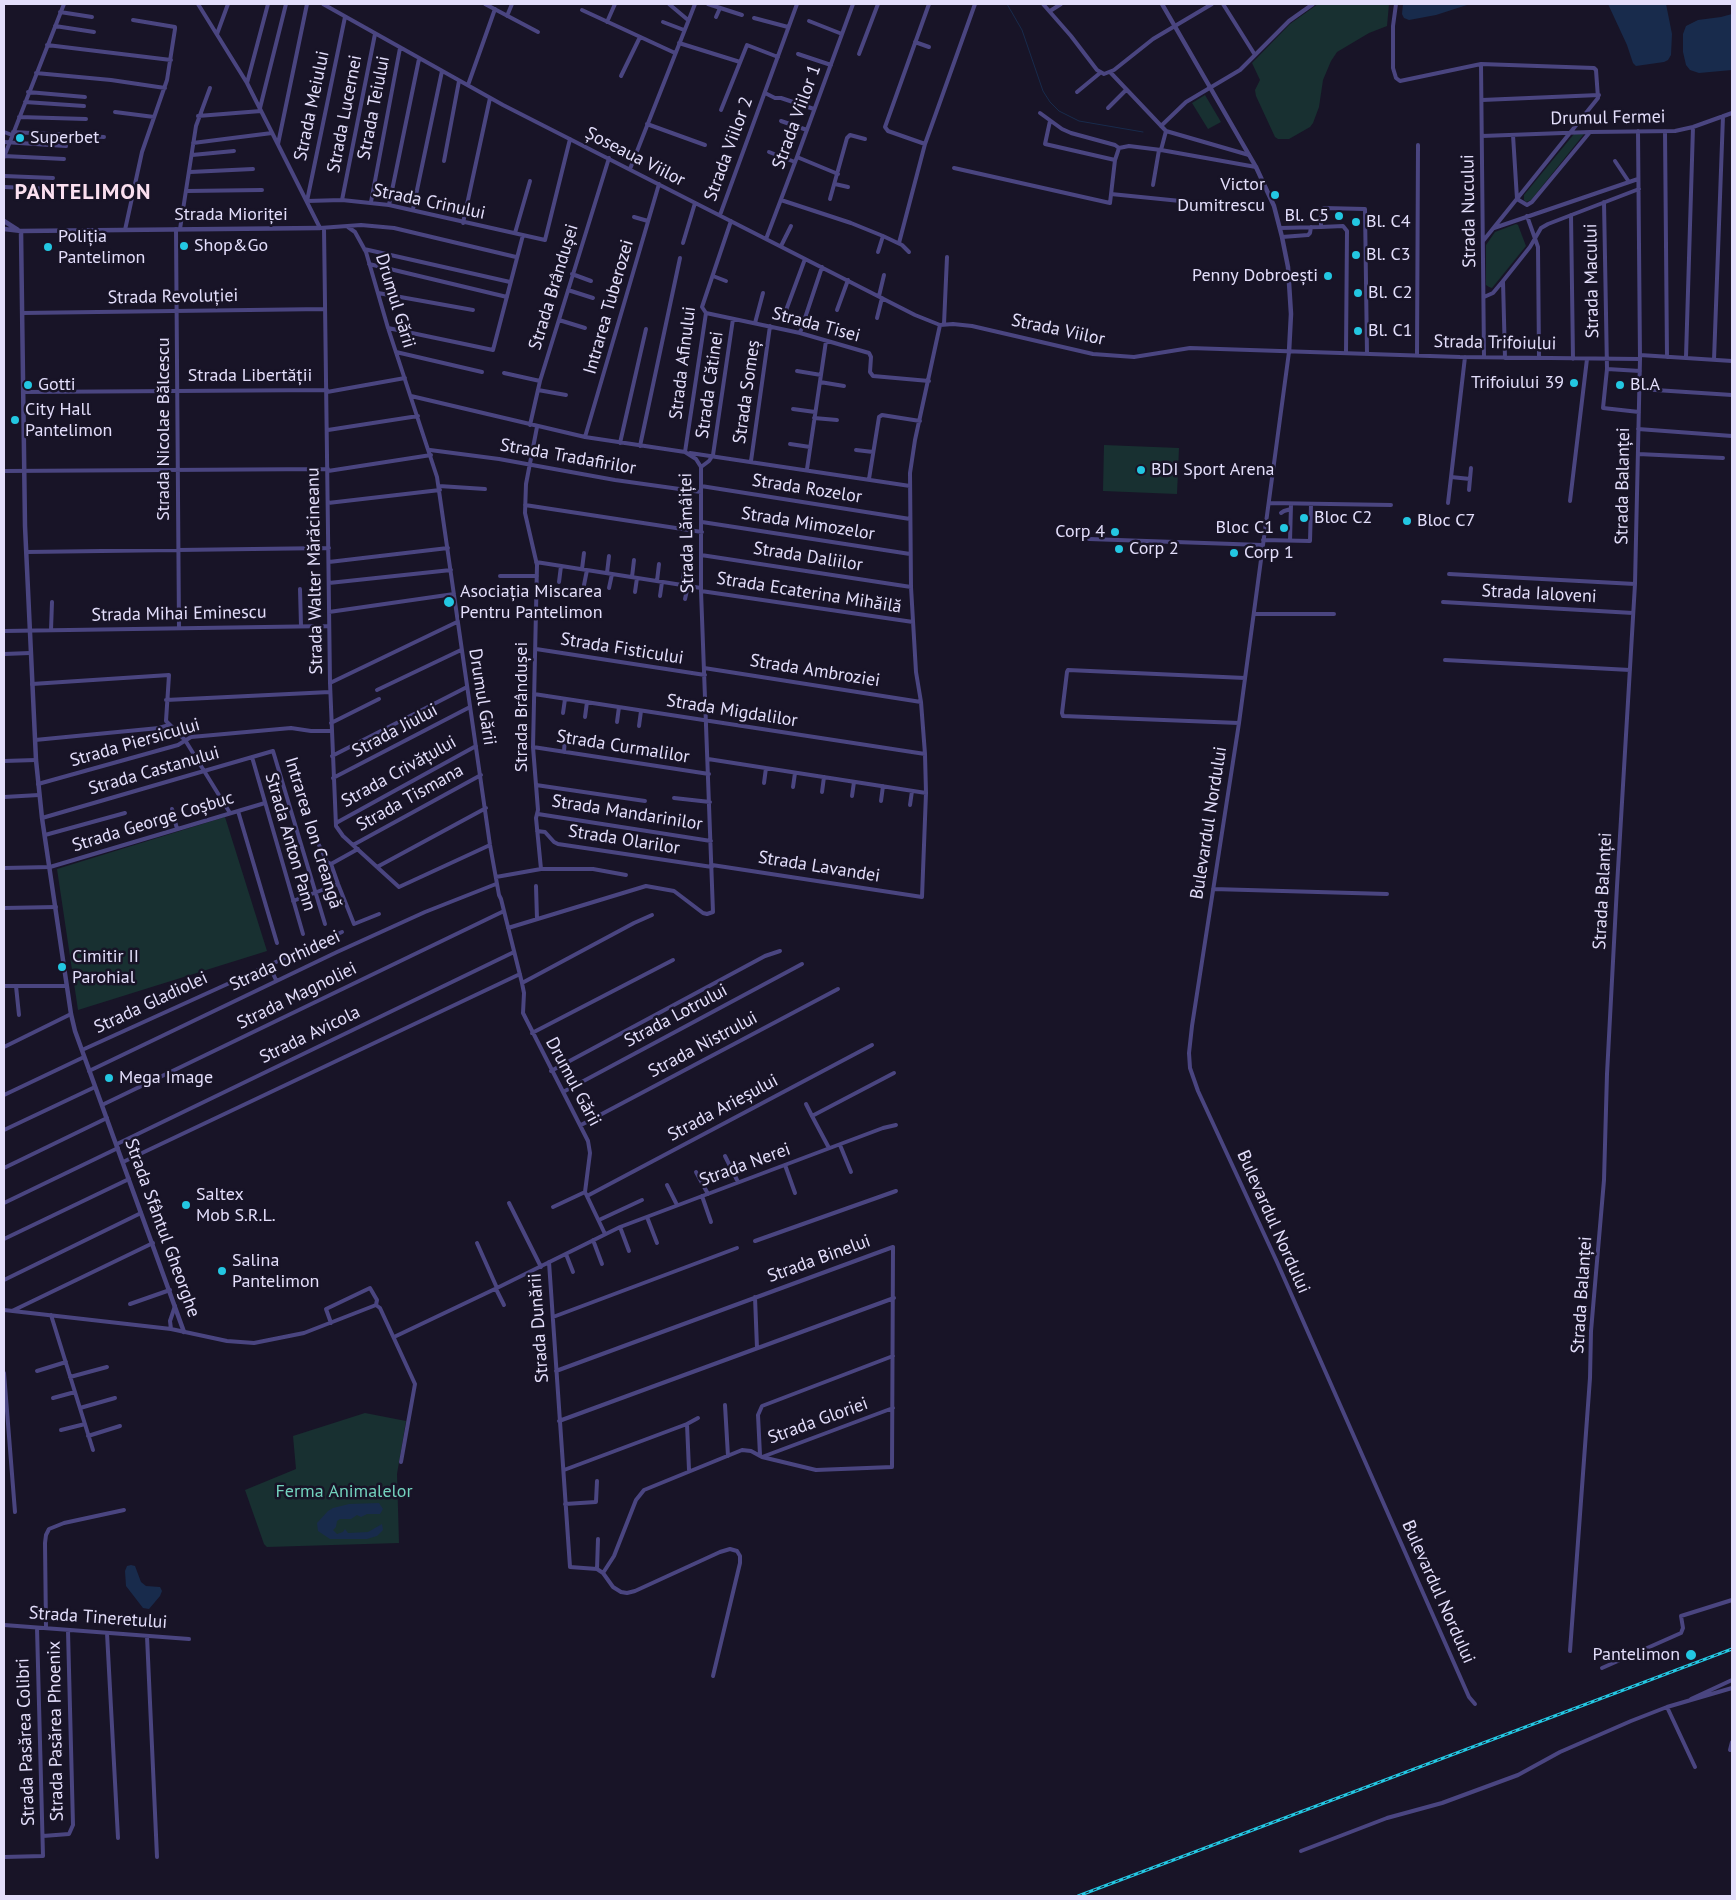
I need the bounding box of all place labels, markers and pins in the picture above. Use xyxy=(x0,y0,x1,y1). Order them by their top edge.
place label: Superbet xyxy=(30,127,99,149)
marker: Superbet xyxy=(14,132,26,144)
place label: Victor Dumitrescu xyxy=(1177,174,1265,216)
marker: Victor Dumitrescu xyxy=(1269,189,1281,201)
place label: Bl. C5 xyxy=(1284,205,1329,227)
marker: Bl. C5 xyxy=(1333,210,1345,222)
place label: Bl. C4 xyxy=(1366,211,1411,233)
marker: Bl. C4 xyxy=(1350,216,1362,228)
place label: Poliția Pantelimon xyxy=(58,226,145,268)
place label: Shop&Go xyxy=(194,235,268,257)
marker: Shop&Go xyxy=(178,240,190,252)
marker: Poliția Pantelimon xyxy=(42,241,54,253)
place label: Bl. C3 xyxy=(1366,244,1411,266)
marker: Bl. C3 xyxy=(1350,249,1362,261)
place label: Penny Dobroești xyxy=(1192,265,1318,287)
marker: Penny Dobroești xyxy=(1322,270,1334,282)
place label: Bl. C2 xyxy=(1368,282,1413,304)
marker: Bl. C2 xyxy=(1352,287,1364,299)
place label: Bl. C1 xyxy=(1368,320,1413,342)
marker: Bl. C1 xyxy=(1352,325,1364,337)
place label: Trifoiului 39 xyxy=(1471,372,1564,394)
place label: Gotti xyxy=(38,374,76,396)
place label: Bl.A xyxy=(1630,374,1660,396)
marker: Trifoiului 39 xyxy=(1568,377,1580,389)
marker: Gotti xyxy=(22,379,34,391)
marker: Bl.A xyxy=(1614,379,1626,391)
place label: City Hall Pantelimon xyxy=(25,399,112,442)
marker: City Hall Pantelimon xyxy=(9,414,21,426)
place label: BDI Sport Arena xyxy=(1151,459,1274,481)
marker: BDI Sport Arena xyxy=(1135,464,1147,476)
place label: Bloc C2 xyxy=(1314,507,1372,529)
place label: Bloc C7 xyxy=(1417,510,1475,532)
marker: Bloc C2 xyxy=(1298,512,1310,524)
marker: Bloc C7 xyxy=(1401,515,1413,527)
place label: Bloc C1 xyxy=(1216,517,1274,539)
place label: Corp 4 xyxy=(1055,521,1105,543)
marker: Bloc C1 xyxy=(1278,522,1290,534)
marker: Corp 4 xyxy=(1109,526,1121,538)
place label: Corp 2 xyxy=(1129,538,1179,560)
place label: Corp 1 xyxy=(1244,542,1294,564)
marker: Corp 2 xyxy=(1113,543,1125,555)
marker: Corp 1 xyxy=(1228,547,1240,559)
place label: Asociația Miscarea Pentru Pantelimon xyxy=(460,581,603,624)
marker: Asociația Miscarea Pentru Pantelimon xyxy=(442,595,456,609)
place label: Cimitir II Parohial xyxy=(72,946,139,989)
marker: Cimitir II Parohial xyxy=(56,961,68,973)
place label: Mega Image xyxy=(119,1067,213,1089)
marker: Mega Image xyxy=(103,1072,115,1084)
place label: Saltex Mob S.R.L. xyxy=(196,1184,276,1226)
marker: Saltex Mob S.R.L. xyxy=(180,1199,192,1211)
place label: Salina Pantelimon xyxy=(232,1250,319,1292)
marker: Salina Pantelimon xyxy=(216,1265,228,1277)
place label: Pantelimon xyxy=(1593,1644,1680,1666)
marker: Pantelimon xyxy=(1684,1648,1698,1662)

